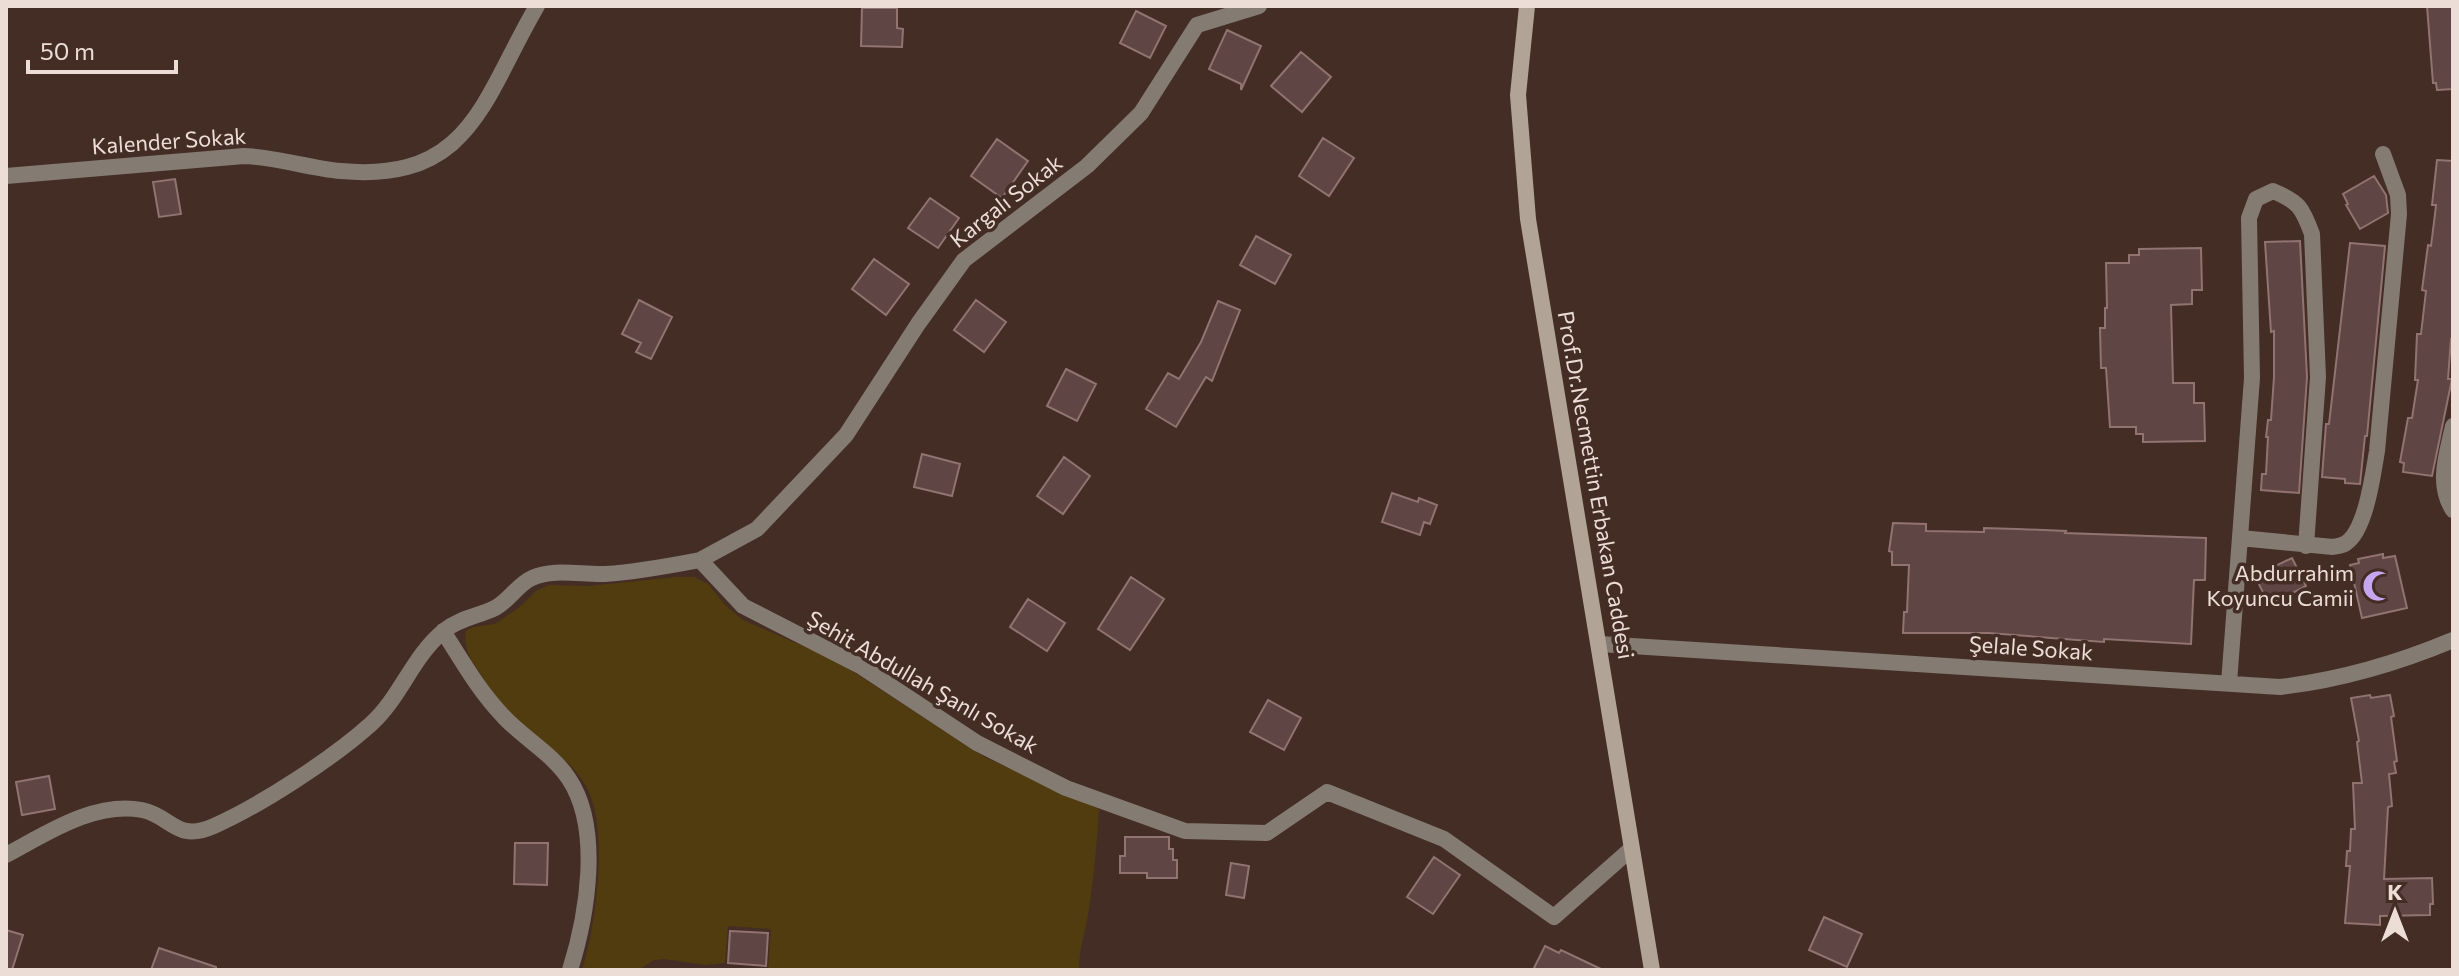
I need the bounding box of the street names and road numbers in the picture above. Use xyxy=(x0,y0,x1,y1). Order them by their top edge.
street label: Kalender Sokak xyxy=(91,122,247,159)
street label: Kargalı Sokak xyxy=(944,148,1067,253)
street label: Prof.Dr.Necmettin Erbakan Caddesi xyxy=(1553,309,1640,661)
street label: Şehit Abdullah Şanlı Sokak xyxy=(803,604,1044,759)
street label: Şelale Sokak xyxy=(1968,630,2094,665)

